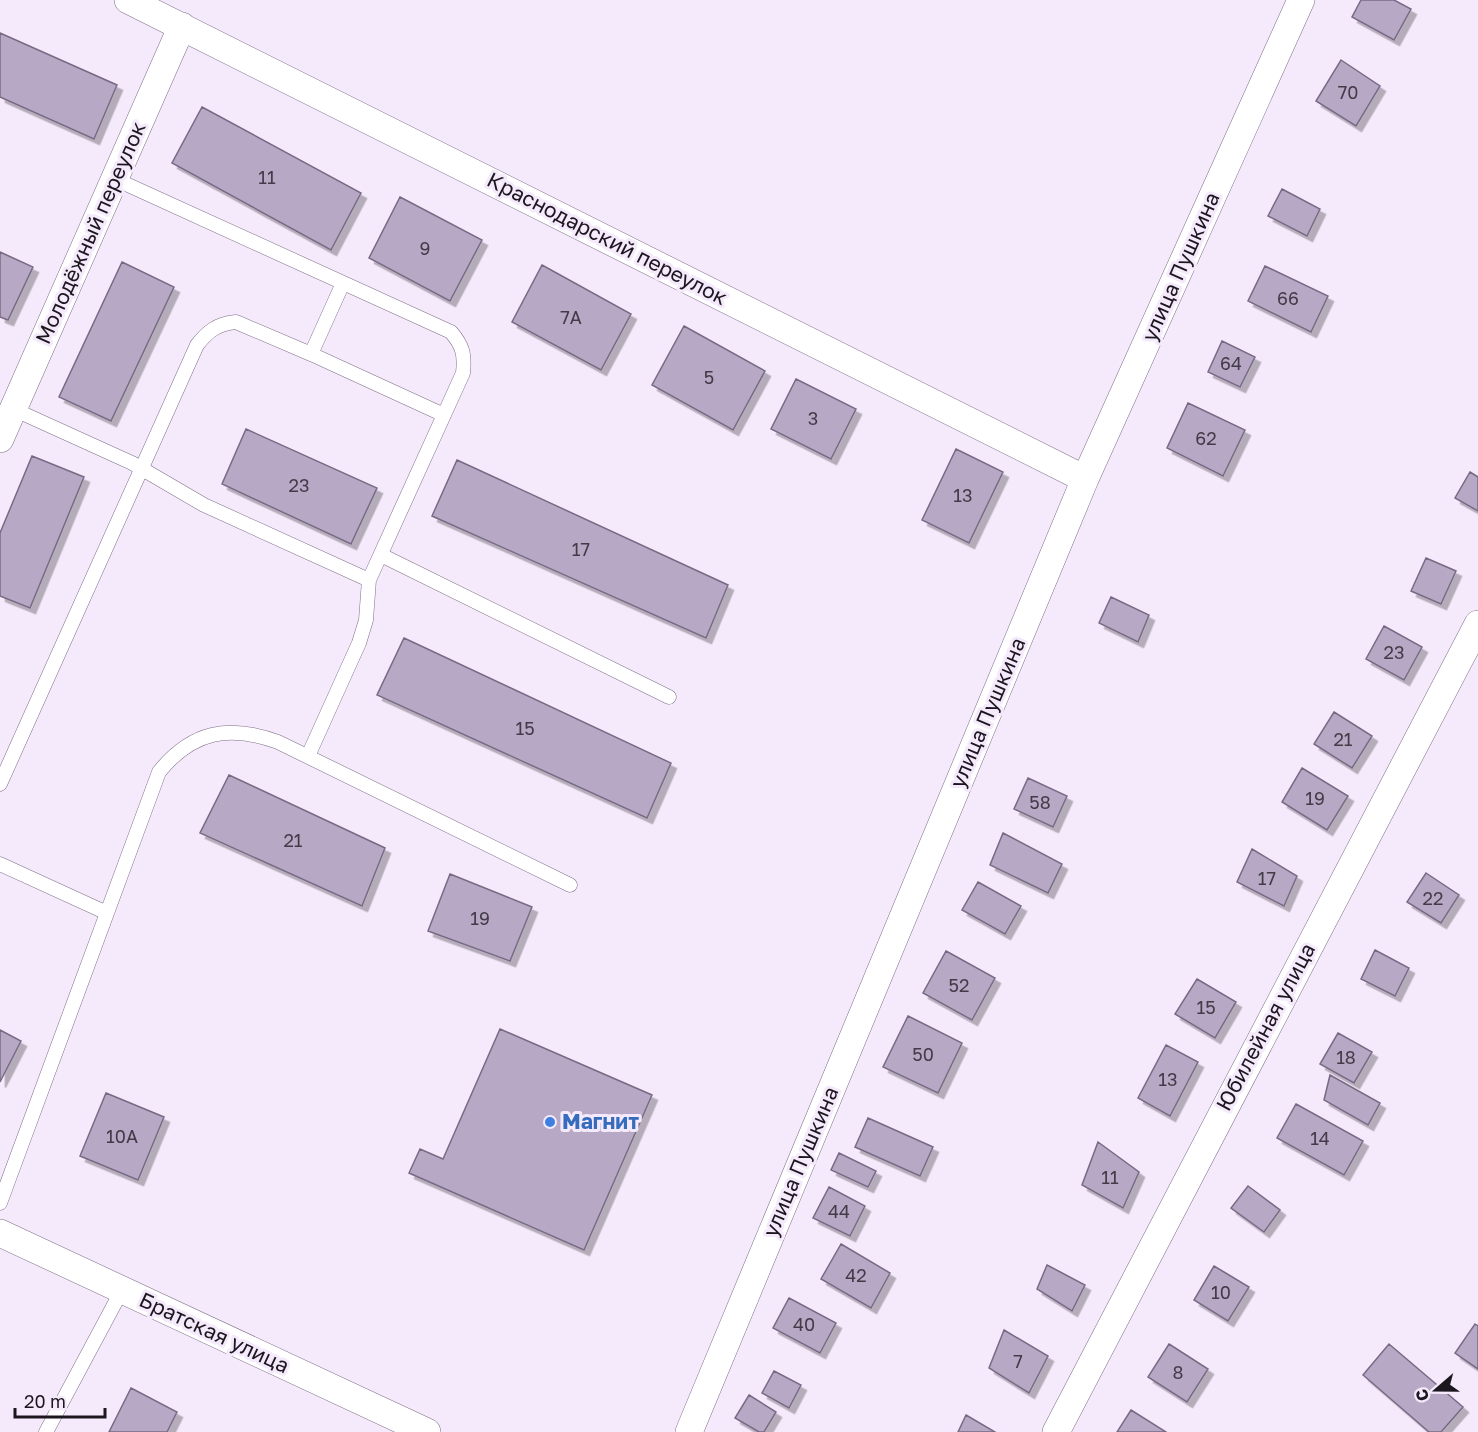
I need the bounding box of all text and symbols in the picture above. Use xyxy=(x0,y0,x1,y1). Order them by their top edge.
house number: 70 xyxy=(1338,81,1358,103)
street label: Молодёжный переулок xyxy=(29,118,151,348)
house number: 11 xyxy=(258,166,276,188)
street label: Краснодарский переулок xyxy=(483,166,732,310)
street label: улица Пушкина xyxy=(1135,188,1225,345)
house number: 9 xyxy=(420,237,430,259)
house number: 66 xyxy=(1277,287,1299,309)
house number: 7А xyxy=(560,306,582,328)
house number: 64 xyxy=(1220,352,1242,374)
house number: 5 xyxy=(704,366,714,388)
house number: 3 xyxy=(808,407,818,429)
house number: 62 xyxy=(1195,427,1217,449)
house number: 23 xyxy=(289,474,309,496)
house number: 13 xyxy=(953,484,973,506)
house number: 17 xyxy=(572,538,590,560)
street label: улица Пушкина xyxy=(944,633,1030,792)
house number: 23 xyxy=(1384,641,1404,663)
house number: 15 xyxy=(515,717,535,739)
house number: 21 xyxy=(1333,728,1353,750)
house number: 19 xyxy=(1305,787,1325,809)
house number: 58 xyxy=(1029,791,1051,813)
house number: 21 xyxy=(283,829,303,851)
house number: 17 xyxy=(1258,867,1276,889)
house number: 22 xyxy=(1423,887,1443,909)
house number: 19 xyxy=(470,907,490,929)
street label: Юбилейная улица xyxy=(1210,938,1320,1115)
house number: 52 xyxy=(949,974,969,996)
house number: 15 xyxy=(1196,996,1216,1018)
house number: 50 xyxy=(912,1043,934,1065)
house number: 18 xyxy=(1336,1046,1356,1068)
house number: 13 xyxy=(1158,1068,1178,1090)
street label: улица Пушкина xyxy=(757,1082,843,1241)
place label: Магнит xyxy=(562,1108,639,1134)
marker: Магнит xyxy=(543,1115,557,1129)
house number: 10А xyxy=(106,1125,138,1147)
house number: 14 xyxy=(1310,1127,1330,1149)
house number: 11 xyxy=(1101,1166,1119,1188)
house number: 44 xyxy=(828,1200,850,1222)
house number: 42 xyxy=(845,1264,867,1286)
house number: 10 xyxy=(1211,1281,1231,1303)
street label: Братская улица xyxy=(135,1286,294,1378)
house number: 40 xyxy=(793,1313,815,1335)
house number: 7 xyxy=(1013,1350,1023,1372)
north arrow xyxy=(1406,1360,1466,1420)
house number: 8 xyxy=(1173,1361,1183,1383)
scale bar xyxy=(15,1381,105,1419)
text: С xyxy=(1411,1386,1433,1404)
text: 20 m xyxy=(24,1390,66,1412)

